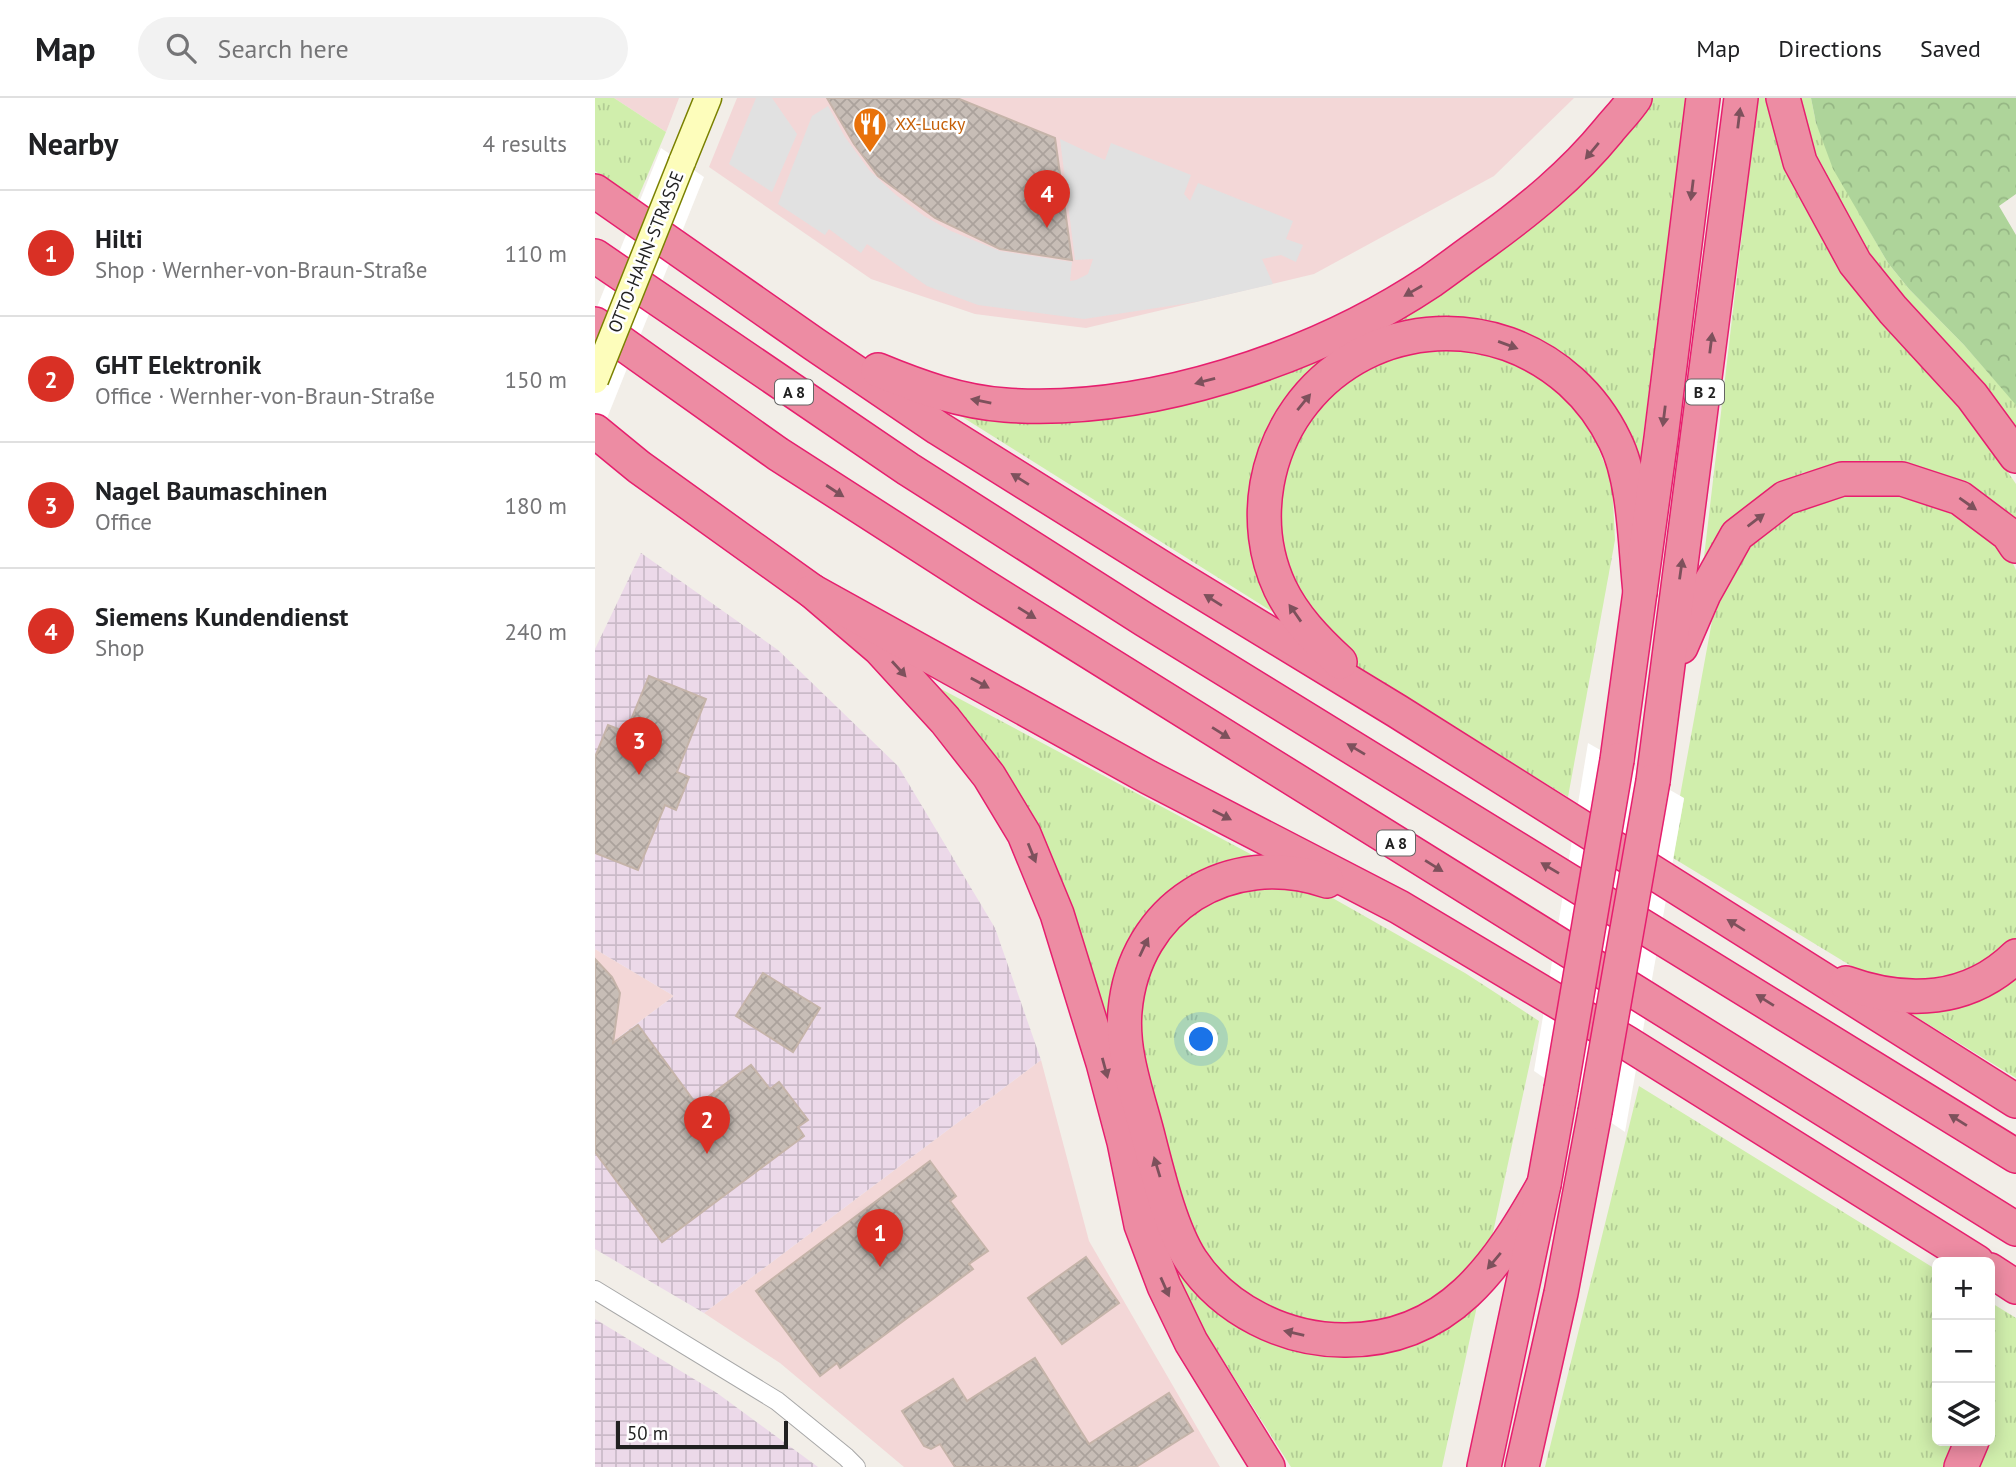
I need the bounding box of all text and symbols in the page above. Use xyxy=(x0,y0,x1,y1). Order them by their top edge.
search box xyxy=(138,17,628,80)
text: Map xyxy=(35,27,96,70)
icon: search xyxy=(162,29,200,67)
text: Search here xyxy=(218,32,349,65)
text: Map xyxy=(1696,33,1740,64)
text: Directions xyxy=(1778,33,1882,64)
text: Saved xyxy=(1920,33,1981,64)
restaurant icon: XX-Lucky xyxy=(851,105,889,154)
one-way arrow xyxy=(1733,106,1744,128)
place label: XX-Lucky xyxy=(895,112,966,135)
text: Nearby xyxy=(28,124,118,163)
text: 4 results xyxy=(483,129,567,158)
one-way arrow xyxy=(1584,141,1599,159)
street label: OTTO-HAHN-STRASSE xyxy=(603,168,688,336)
pin: 4 xyxy=(1024,170,1070,228)
one-way arrow xyxy=(1686,179,1697,201)
text: Hilti xyxy=(95,222,143,255)
text: 1 xyxy=(44,239,58,268)
text: 110 m xyxy=(505,239,567,268)
text: Shop · Wernher-von-Braun-Straße xyxy=(95,255,428,284)
one-way arrow xyxy=(1404,285,1423,297)
one-way arrow xyxy=(1706,332,1717,354)
one-way arrow xyxy=(1498,340,1519,351)
text: GHT Elektronik xyxy=(95,348,261,381)
text: 2 xyxy=(44,365,58,394)
text: 150 m xyxy=(505,365,567,394)
one-way arrow xyxy=(1194,376,1216,387)
road number: A 8 xyxy=(775,380,813,404)
road number: B 2 xyxy=(1686,380,1724,404)
text: Office · Wernher-von-Braun-Straße xyxy=(95,381,435,410)
one-way arrow xyxy=(1296,394,1311,411)
one-way arrow xyxy=(970,395,992,406)
one-way arrow xyxy=(1658,405,1669,427)
one-way arrow xyxy=(1010,473,1030,486)
text: Nagel Baumaschinen xyxy=(95,474,327,507)
one-way arrow xyxy=(826,484,844,498)
text: 3 xyxy=(44,491,58,520)
text: 180 m xyxy=(505,491,567,520)
one-way arrow xyxy=(1959,497,1977,511)
text: Office xyxy=(95,507,152,536)
one-way arrow xyxy=(1747,514,1765,528)
one-way arrow xyxy=(1676,558,1687,580)
one-way arrow xyxy=(1203,594,1222,606)
text: Siemens Kundendienst xyxy=(95,600,348,633)
one-way arrow xyxy=(1288,604,1302,622)
one-way arrow xyxy=(1017,606,1037,619)
text: 4 xyxy=(44,617,58,646)
text: 240 m xyxy=(505,617,567,646)
text: Shop xyxy=(95,633,145,662)
one-way arrow xyxy=(891,660,907,677)
one-way arrow xyxy=(970,677,989,689)
pin: 3 xyxy=(616,717,662,775)
one-way arrow xyxy=(1211,726,1230,739)
one-way arrow xyxy=(1346,743,1365,756)
one-way arrow xyxy=(1212,810,1232,821)
road number: A 8 xyxy=(1377,830,1415,856)
one-way arrow xyxy=(1026,842,1037,863)
one-way arrow xyxy=(1425,860,1444,873)
one-way arrow xyxy=(1540,862,1560,875)
one-way arrow xyxy=(1726,919,1745,932)
one-way arrow xyxy=(1138,937,1149,957)
one-way arrow xyxy=(1755,993,1774,1006)
your location xyxy=(1184,1022,1218,1056)
one-way arrow xyxy=(1100,1058,1110,1079)
pin: 2 xyxy=(684,1096,730,1154)
one-way arrow xyxy=(1948,1113,1968,1126)
one-way arrow xyxy=(1151,1157,1162,1178)
pin: 1 xyxy=(857,1209,903,1267)
one-way arrow xyxy=(1487,1253,1502,1270)
map controls xyxy=(1932,1257,1995,1446)
button: + xyxy=(1932,1257,1995,1320)
one-way arrow xyxy=(1159,1277,1171,1297)
button: − xyxy=(1932,1320,1995,1383)
one-way arrow xyxy=(1283,1327,1305,1338)
button: layers xyxy=(1932,1383,1995,1446)
scale bar xyxy=(616,1418,787,1450)
text: 50 m xyxy=(627,1421,668,1445)

